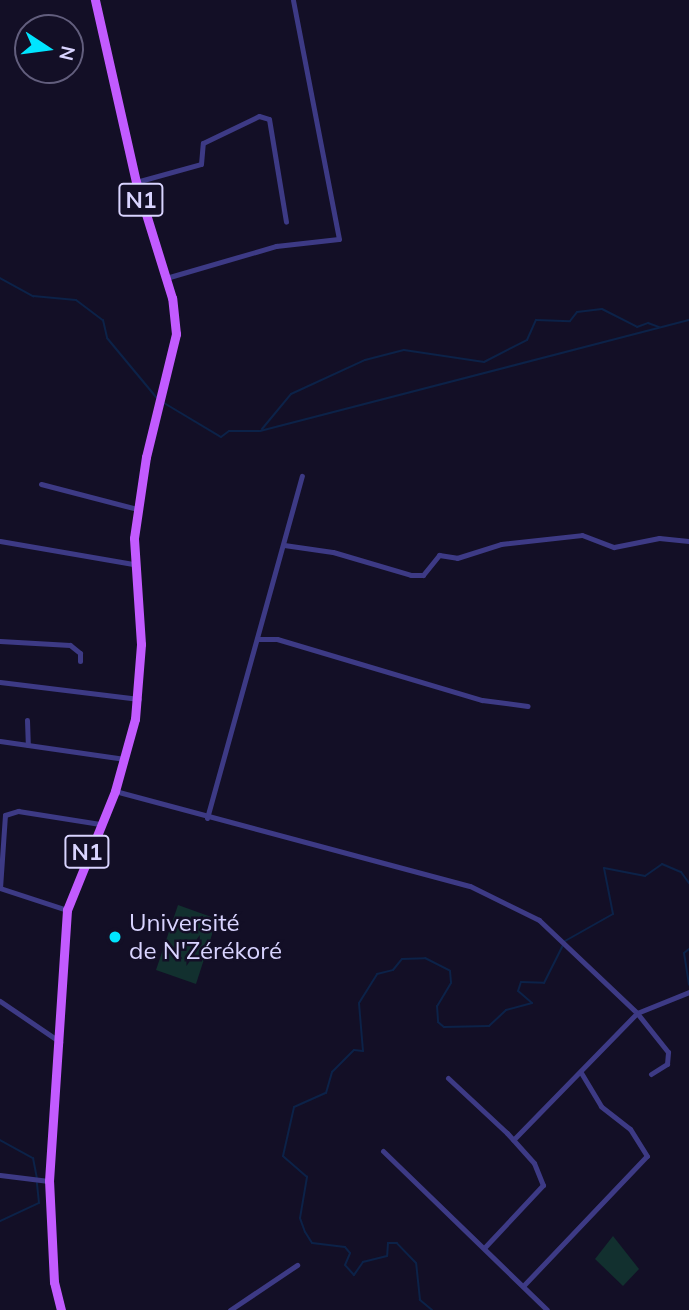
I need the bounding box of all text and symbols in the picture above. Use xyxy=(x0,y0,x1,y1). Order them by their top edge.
north arrow xyxy=(14,14,84,84)
text: N xyxy=(54,44,81,63)
road number: N1 xyxy=(118,181,164,220)
road number: N1 xyxy=(64,832,110,872)
place label: Université de N'Zérékoré xyxy=(129,909,282,965)
marker: Université de N'Zérékoré xyxy=(107,929,123,945)

